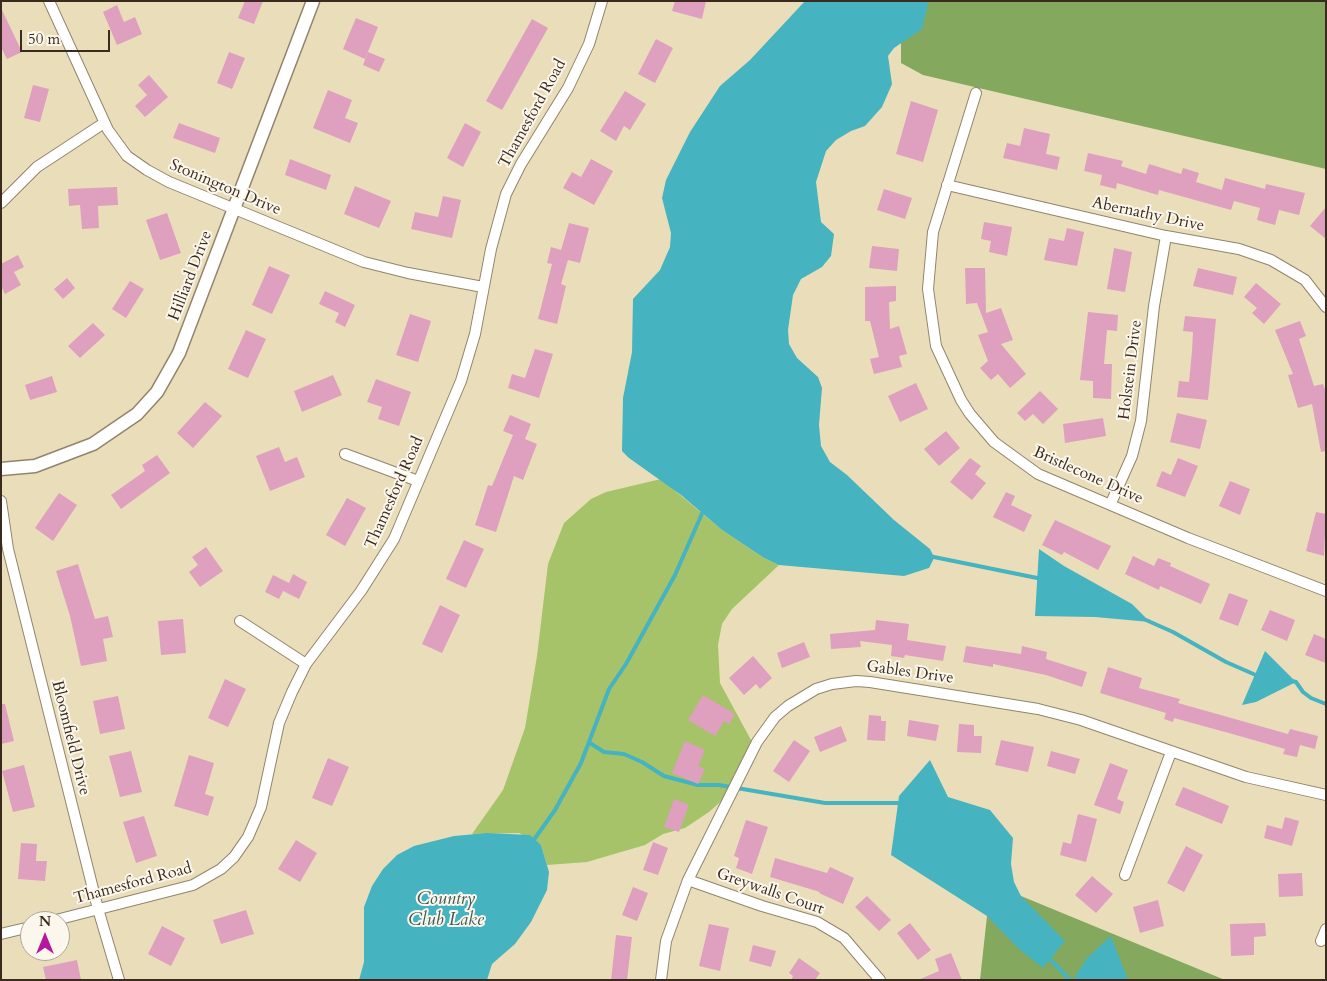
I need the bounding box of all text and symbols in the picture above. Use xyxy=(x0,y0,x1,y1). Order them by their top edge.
scale bar xyxy=(22,20,112,52)
text: 50 m xyxy=(28,29,60,49)
street label: Thamesford Road xyxy=(495,56,571,172)
street label: Stonington Drive xyxy=(166,156,284,220)
street label: Abernathy Drive xyxy=(1090,194,1206,236)
street label: Hilliard Drive xyxy=(165,228,217,324)
street label: Holstein Drive xyxy=(1115,319,1147,421)
street label: Thamesford Road xyxy=(362,434,428,552)
street label: Bristlecone Drive xyxy=(1030,443,1146,509)
street label: Gables Drive xyxy=(865,657,955,689)
street label: Bloomfield Drive xyxy=(46,679,94,797)
street label: Thamesford Road xyxy=(72,859,194,909)
street label: Greywalls Court xyxy=(714,865,826,919)
water label: Country Club Lake xyxy=(408,889,484,932)
north arrow xyxy=(20,911,70,961)
text: N xyxy=(39,912,51,931)

